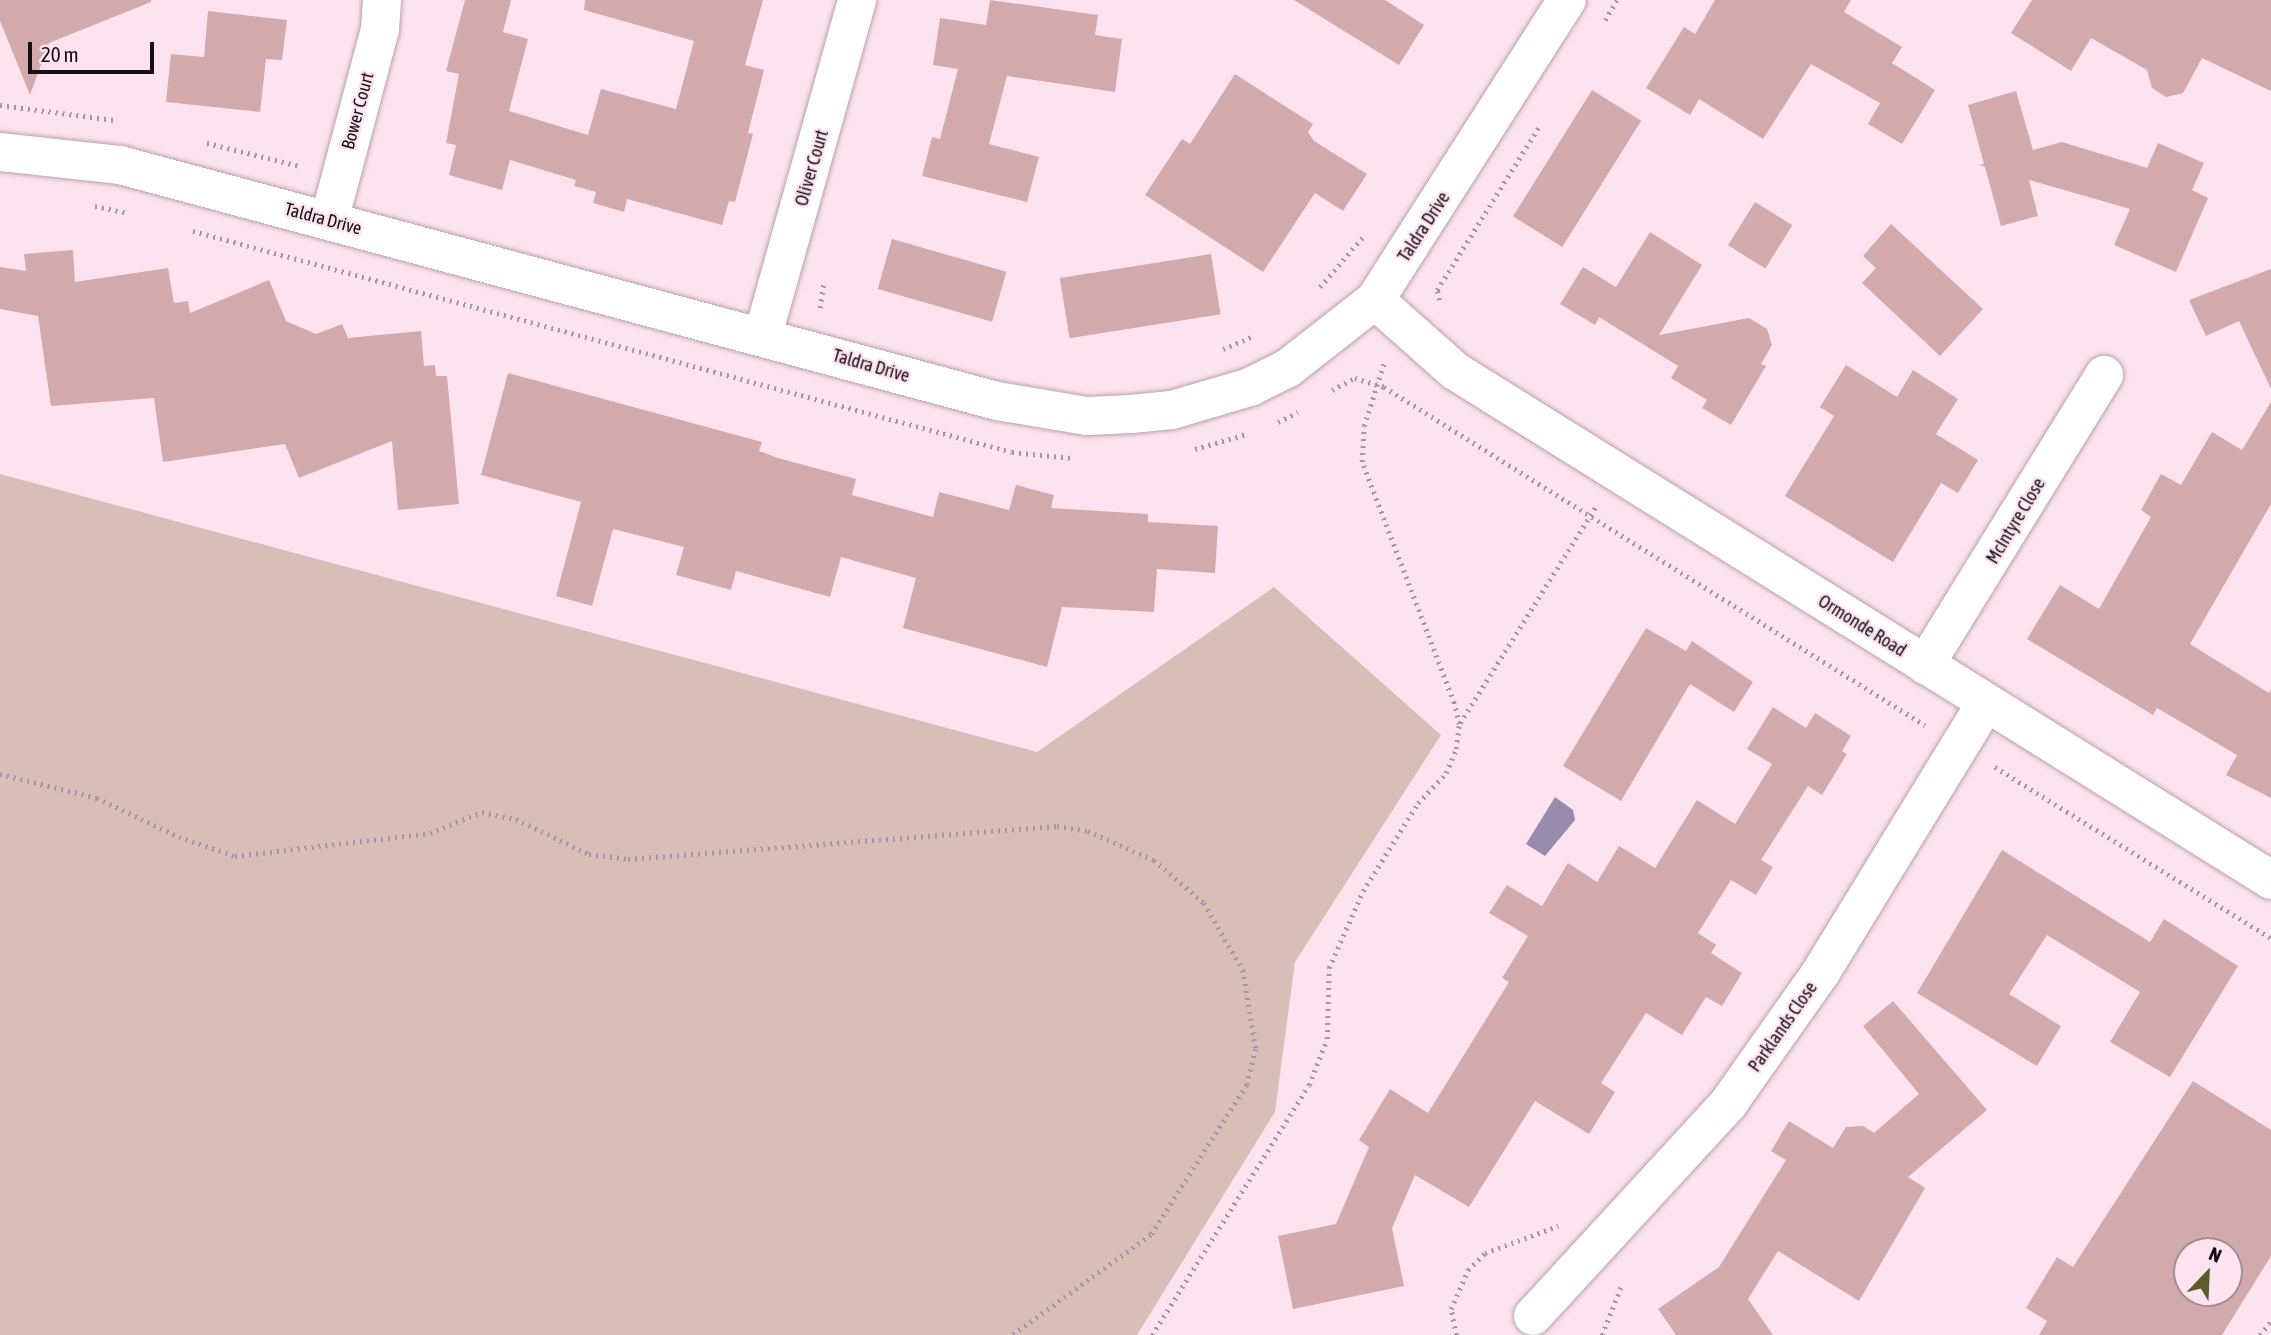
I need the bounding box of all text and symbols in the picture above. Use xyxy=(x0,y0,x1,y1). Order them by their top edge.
scale bar xyxy=(32,28,158,72)
text: 20 m xyxy=(41,42,79,66)
street label: Bower Court xyxy=(337,70,379,152)
street label: Oliver Court xyxy=(791,127,833,209)
street label: Taldra Drive xyxy=(1393,188,1455,266)
street label: Taldra Drive xyxy=(282,198,364,240)
street label: Taldra Drive xyxy=(830,345,912,387)
street label: McIntyre Close xyxy=(1982,474,2050,568)
street label: Ormonde Road xyxy=(1814,590,1910,662)
street label: Parklands Close xyxy=(1744,978,1822,1076)
north arrow xyxy=(2173,1237,2243,1307)
text: N xyxy=(2206,1242,2225,1267)

